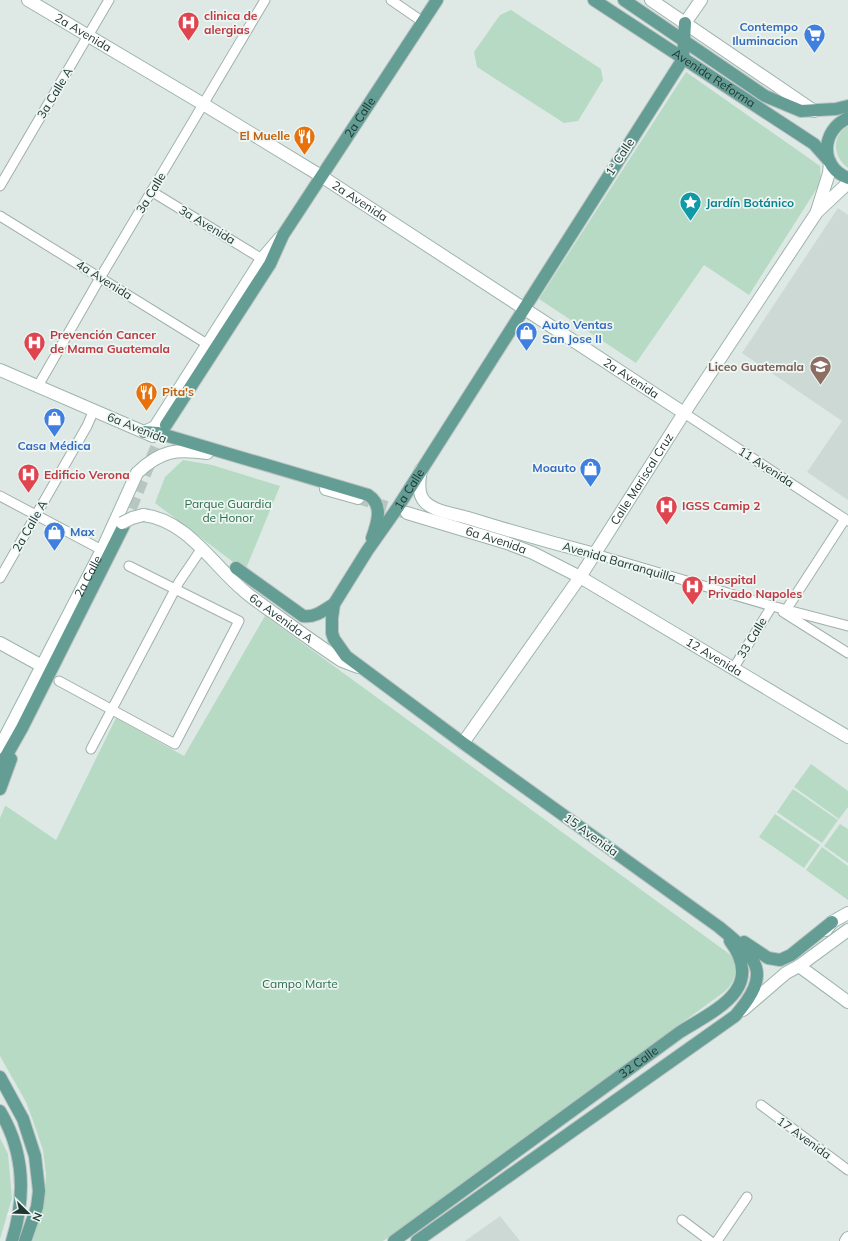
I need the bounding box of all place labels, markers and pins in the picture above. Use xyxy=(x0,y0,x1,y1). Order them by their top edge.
place label: clinica de alergias xyxy=(204,8,258,37)
hospital icon: clinica de alergias xyxy=(175,10,201,43)
place label: Contempo Iluminacion xyxy=(732,19,798,48)
supermarket icon: Contempo Iluminacion xyxy=(801,21,827,54)
restaurant icon: El Muelle xyxy=(292,123,318,156)
place label: El Muelle xyxy=(239,128,290,143)
place icon: Jardín Botánico xyxy=(678,190,704,223)
place label: Jardín Botánico xyxy=(706,195,794,210)
place label: Auto Ventas San Jose II xyxy=(542,317,613,346)
shop icon: Auto Ventas San Jose II xyxy=(513,319,539,352)
place label: Prevención Cancer de Mama Guatemala xyxy=(50,327,170,356)
hospital icon: Prevención Cancer de Mama Guatemala xyxy=(21,329,47,362)
school or university icon: Liceo Guatemala xyxy=(807,354,833,387)
place label: Liceo Guatemala xyxy=(708,359,804,374)
restaurant icon: Pita's xyxy=(133,379,159,412)
place label: Pita's xyxy=(162,384,194,399)
shop icon: Casa Médica xyxy=(41,406,67,439)
place label: Casa Médica xyxy=(17,438,91,453)
shop icon: Moauto xyxy=(578,455,604,488)
place label: Moauto xyxy=(532,460,576,475)
hospital icon: Edificio Verona xyxy=(15,462,41,495)
place label: Edificio Verona xyxy=(44,467,130,482)
hospital icon: IGSS Camip 2 xyxy=(653,493,679,526)
place label: IGSS Camip 2 xyxy=(682,498,760,513)
shop icon: Max xyxy=(41,519,67,552)
place label: Max xyxy=(70,524,95,539)
place label: Hospital Privado Napoles xyxy=(708,572,802,601)
hospital icon: Hospital Privado Napoles xyxy=(680,574,706,607)

